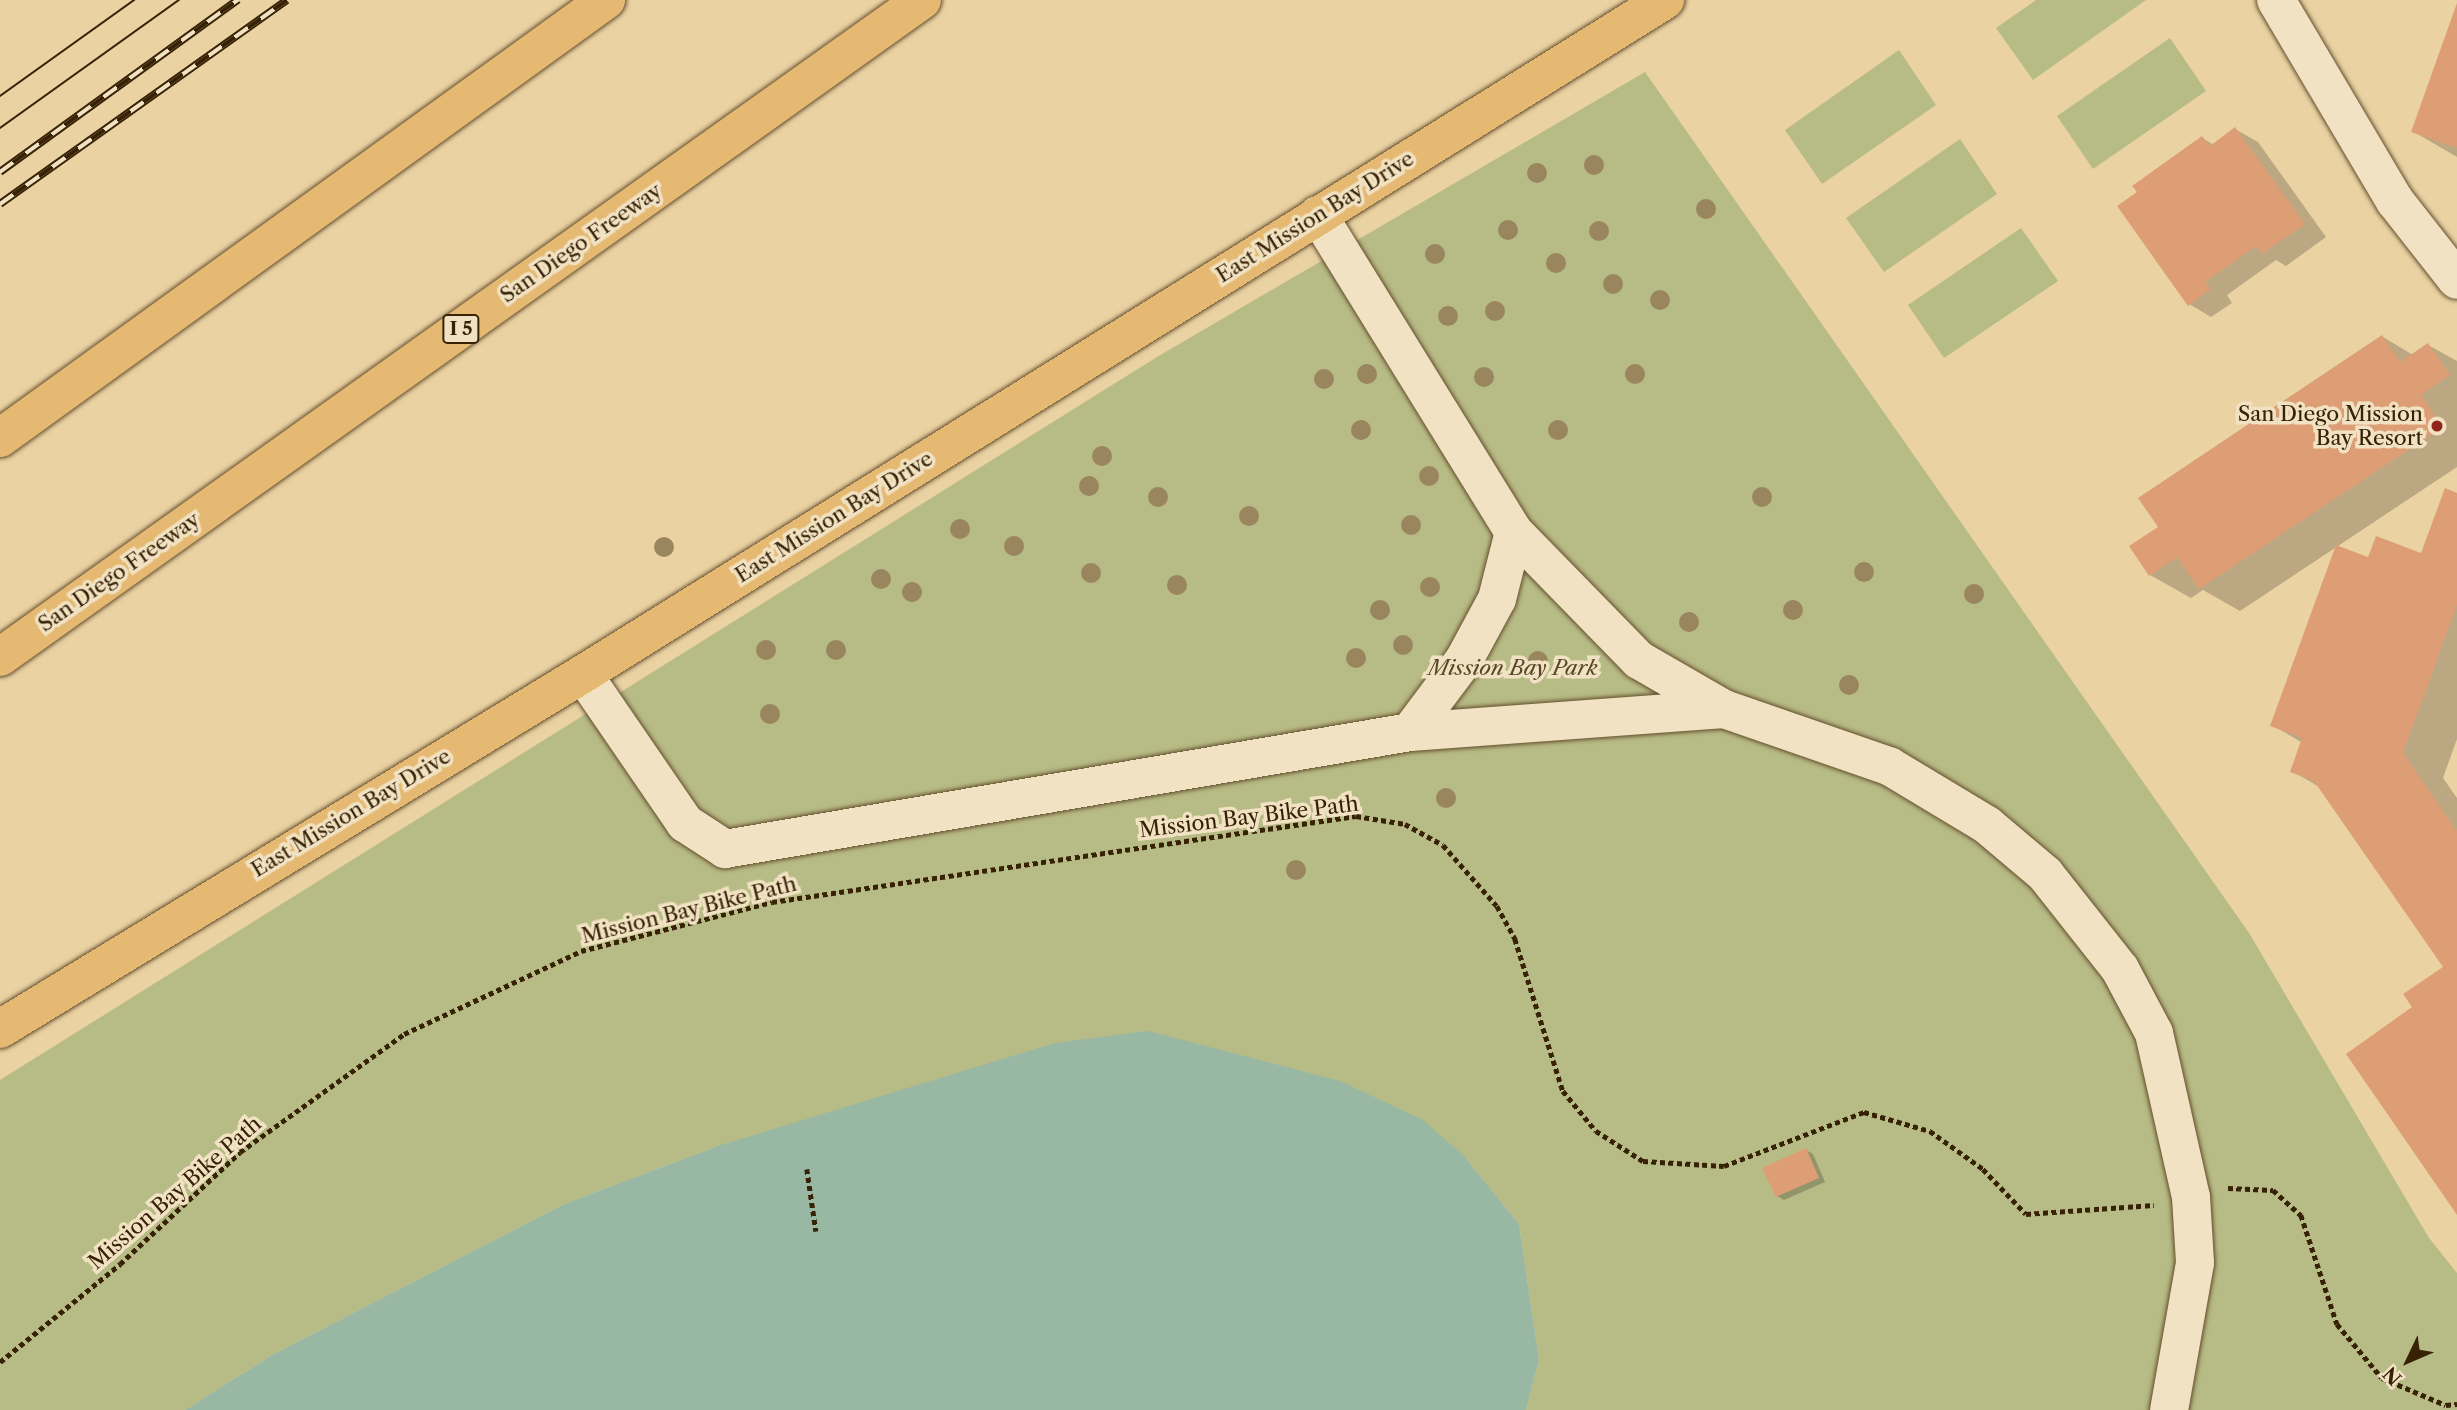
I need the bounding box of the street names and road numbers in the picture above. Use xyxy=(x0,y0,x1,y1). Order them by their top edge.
street label: East Mission Bay Drive xyxy=(1211,146,1419,288)
street label: San Diego Freeway xyxy=(495,178,667,308)
road number: I 5 xyxy=(442,314,480,344)
street label: East Mission Bay Drive xyxy=(730,446,938,588)
street label: San Diego Freeway xyxy=(33,507,205,637)
street label: East Mission Bay Drive xyxy=(247,743,455,883)
street label: Mission Bay Bike Path xyxy=(1138,791,1360,843)
street label: Mission Bay Bike Path xyxy=(579,871,799,949)
street label: Mission Bay Bike Path xyxy=(83,1111,267,1275)

